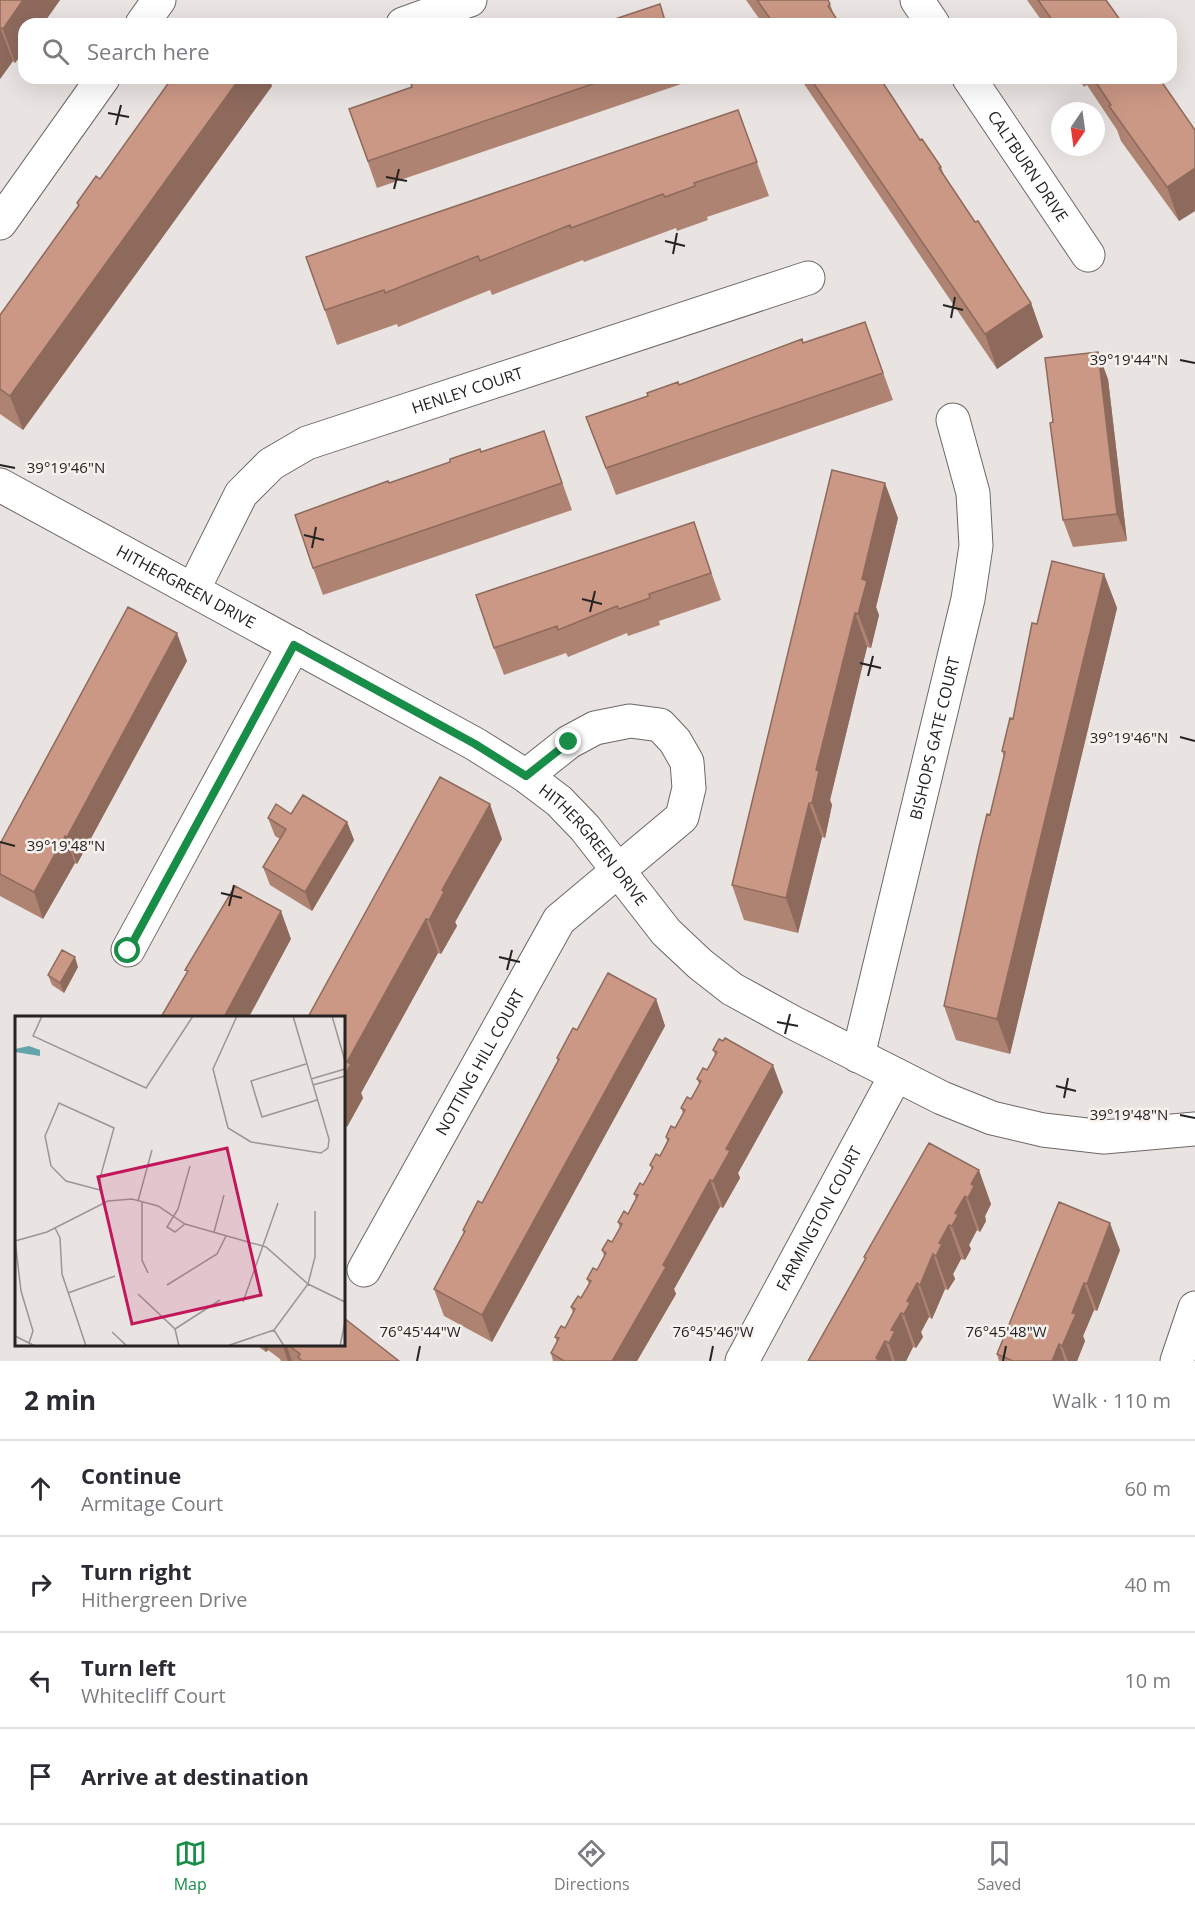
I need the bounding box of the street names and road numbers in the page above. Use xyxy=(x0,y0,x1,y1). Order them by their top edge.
street label: CALTBURN DRIVE xyxy=(983,106,1073,226)
street label: HENLEY COURT xyxy=(409,362,526,419)
street label: HITHERGREEN DRIVE xyxy=(113,540,260,633)
street label: BISHOPS GATE COURT xyxy=(904,654,965,822)
street label: HITHERGREEN DRIVE xyxy=(535,779,652,910)
street label: NOTTING HILL COURT xyxy=(430,985,530,1139)
street label: FARMINGTON COURT xyxy=(771,1142,867,1295)

